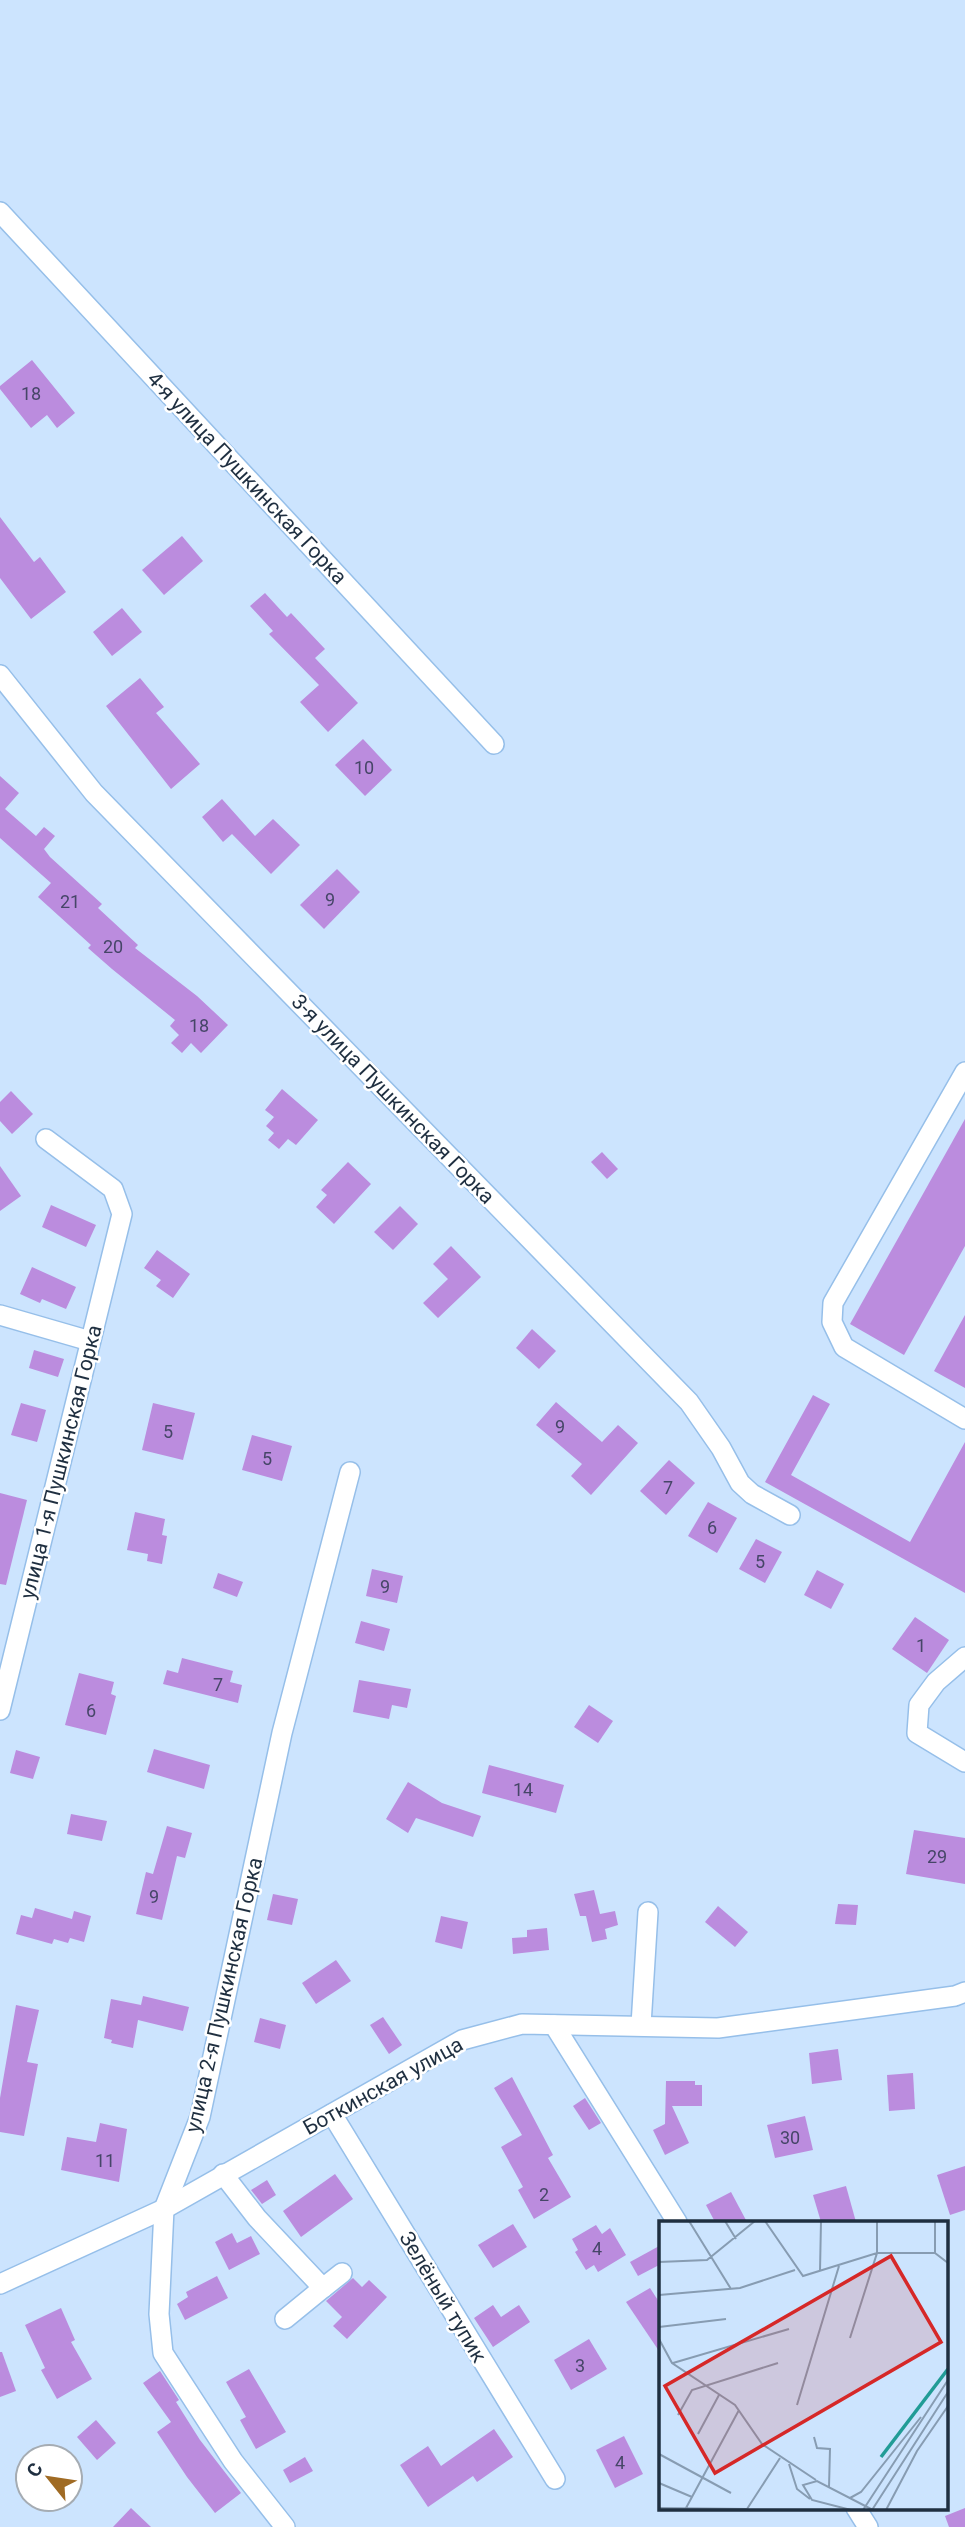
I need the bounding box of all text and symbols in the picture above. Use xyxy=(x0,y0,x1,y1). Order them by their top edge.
street label: 4-я улица Пушкинская Горка xyxy=(142,367,352,589)
house number: 18 xyxy=(21,383,41,404)
house number: 10 xyxy=(354,757,374,778)
house number: 9 xyxy=(325,889,335,910)
house number: 21 xyxy=(60,891,80,912)
house number: 20 xyxy=(103,936,123,957)
street label: 3-я улица Пушкинская Горка xyxy=(287,989,499,1209)
house number: 18 xyxy=(189,1015,209,1036)
street label: улица 1-я Пушкинская Горка xyxy=(15,1323,107,1601)
house number: 9 xyxy=(555,1416,565,1437)
house number: 5 xyxy=(163,1421,173,1442)
house number: 5 xyxy=(262,1448,272,1469)
house number: 7 xyxy=(663,1477,673,1498)
house number: 6 xyxy=(707,1517,717,1538)
house number: 5 xyxy=(755,1551,765,1572)
house number: 9 xyxy=(380,1576,390,1597)
house number: 1 xyxy=(916,1635,926,1656)
house number: 7 xyxy=(213,1674,223,1695)
house number: 6 xyxy=(86,1700,96,1721)
house number: 14 xyxy=(513,1779,533,1800)
house number: 29 xyxy=(927,1846,947,1867)
street label: улица 2-я Пушкинская Горка xyxy=(181,1855,267,2135)
house number: 9 xyxy=(149,1886,159,1907)
street label: Боткинская улица xyxy=(299,2032,467,2140)
house number: 30 xyxy=(780,2127,800,2148)
house number: 11 xyxy=(95,2150,115,2171)
house number: 2 xyxy=(539,2184,549,2205)
inset map xyxy=(659,2221,948,2510)
street label: Зелёный тупик xyxy=(395,2227,492,2367)
house number: 4 xyxy=(592,2238,602,2259)
house number: 3 xyxy=(575,2355,585,2376)
north arrow xyxy=(14,2443,84,2513)
house number: 4 xyxy=(615,2452,625,2473)
text: С xyxy=(22,2459,48,2481)

